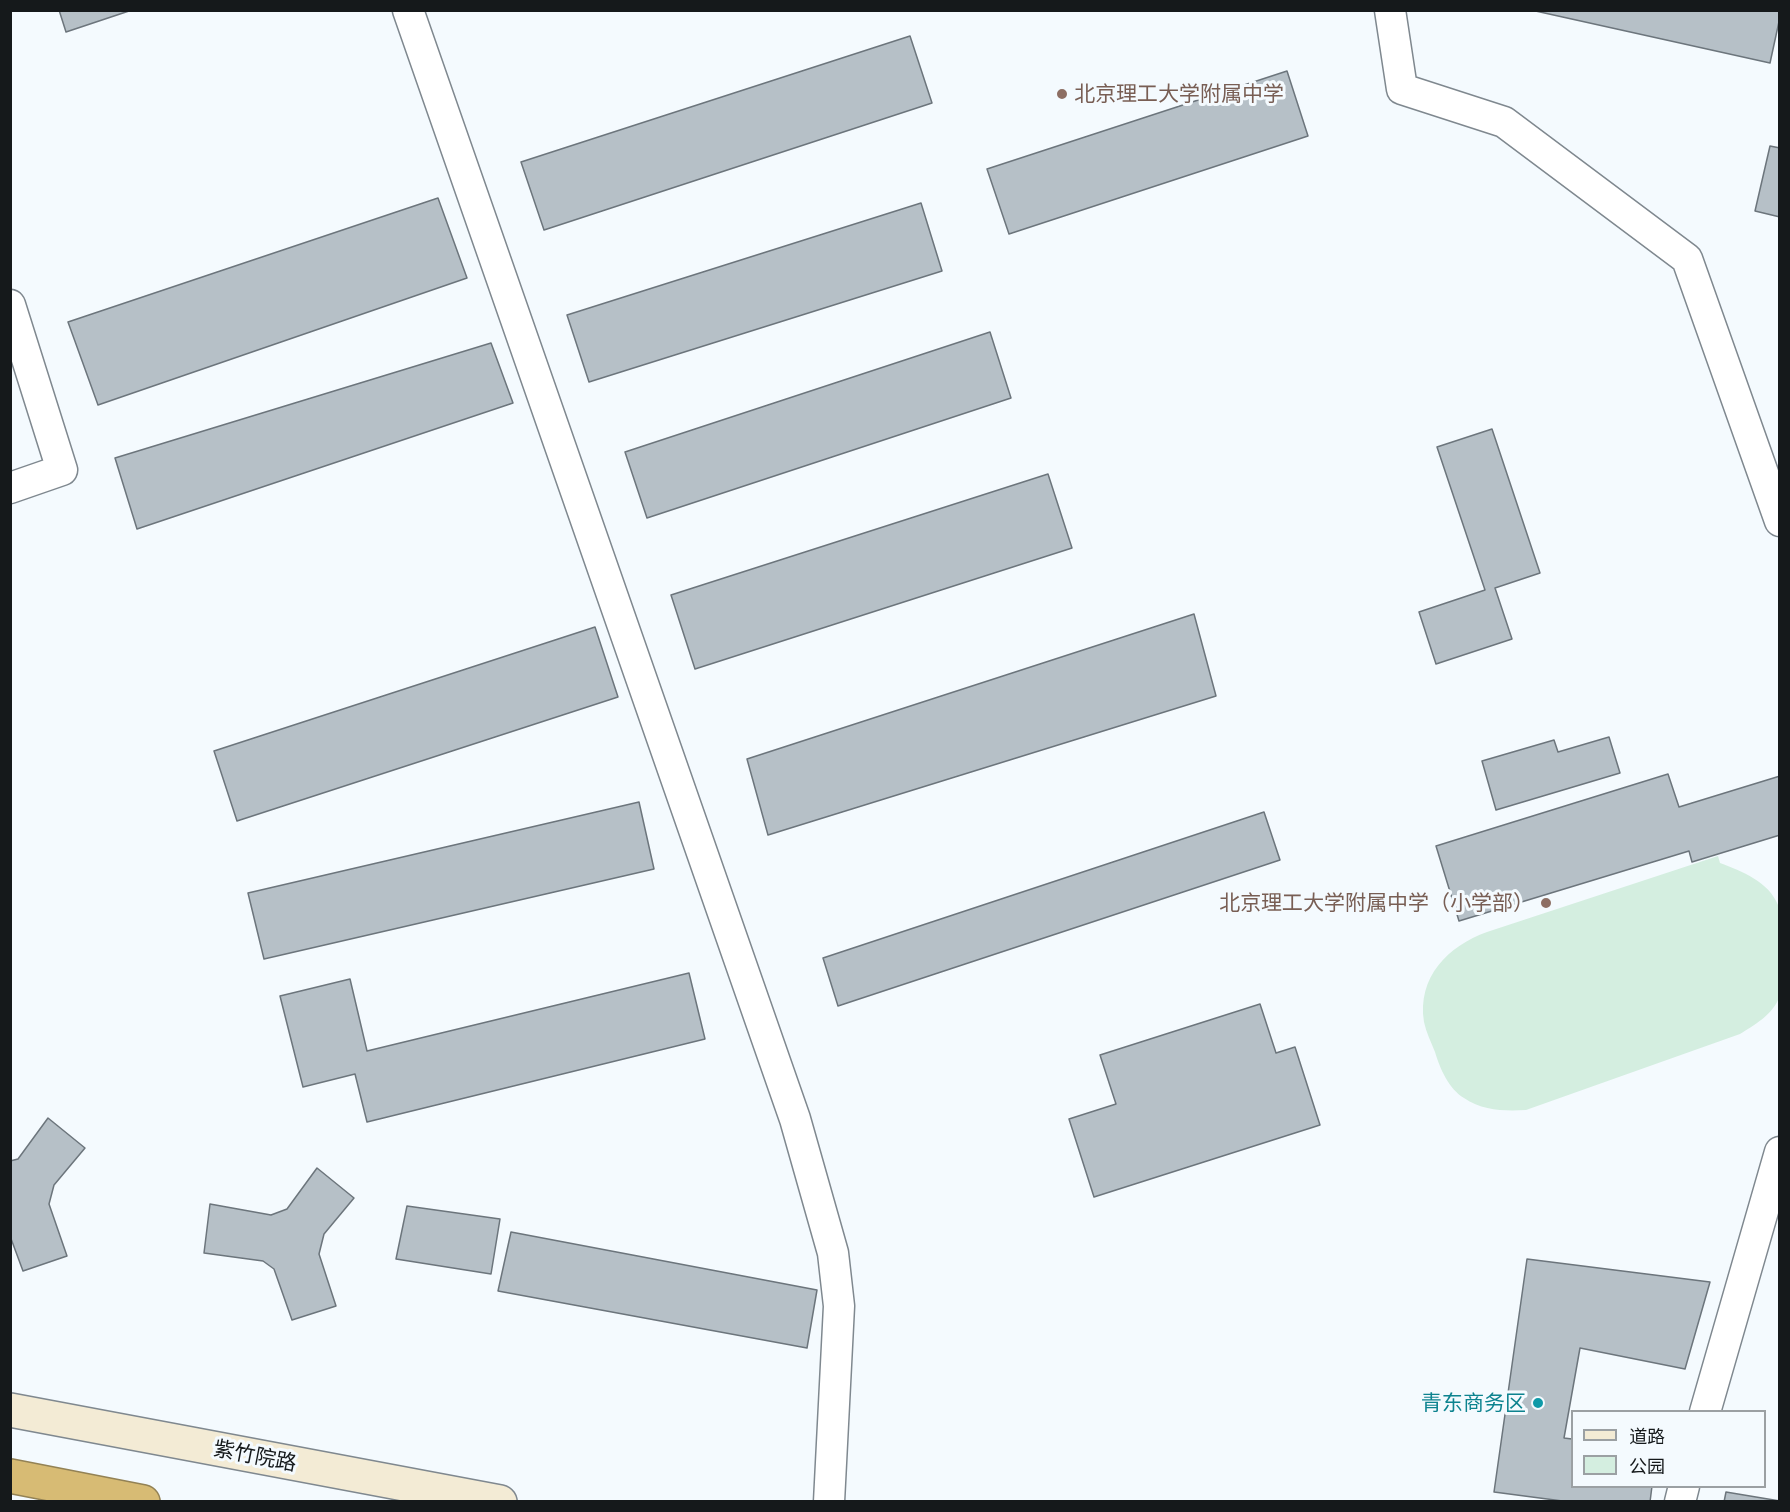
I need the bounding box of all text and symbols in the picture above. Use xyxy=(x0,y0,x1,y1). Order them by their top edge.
place label: 北京理工大学附属中学 xyxy=(1074,81,1284,107)
marker: 北京理工大学附属中学 xyxy=(1055,87,1069,101)
place label: 北京理工大学附属中学（小学部） xyxy=(1219,890,1534,916)
marker: 北京理工大学附属中学（小学部） xyxy=(1539,896,1553,910)
place label: 青东商务区 xyxy=(1421,1390,1526,1416)
marker: 青东商务区 xyxy=(1531,1396,1545,1410)
legend xyxy=(1571,1410,1766,1488)
text: 道路 xyxy=(1629,1425,1665,1447)
street label: 紫竹院路 xyxy=(211,1436,299,1476)
text: 公园 xyxy=(1629,1455,1665,1477)

